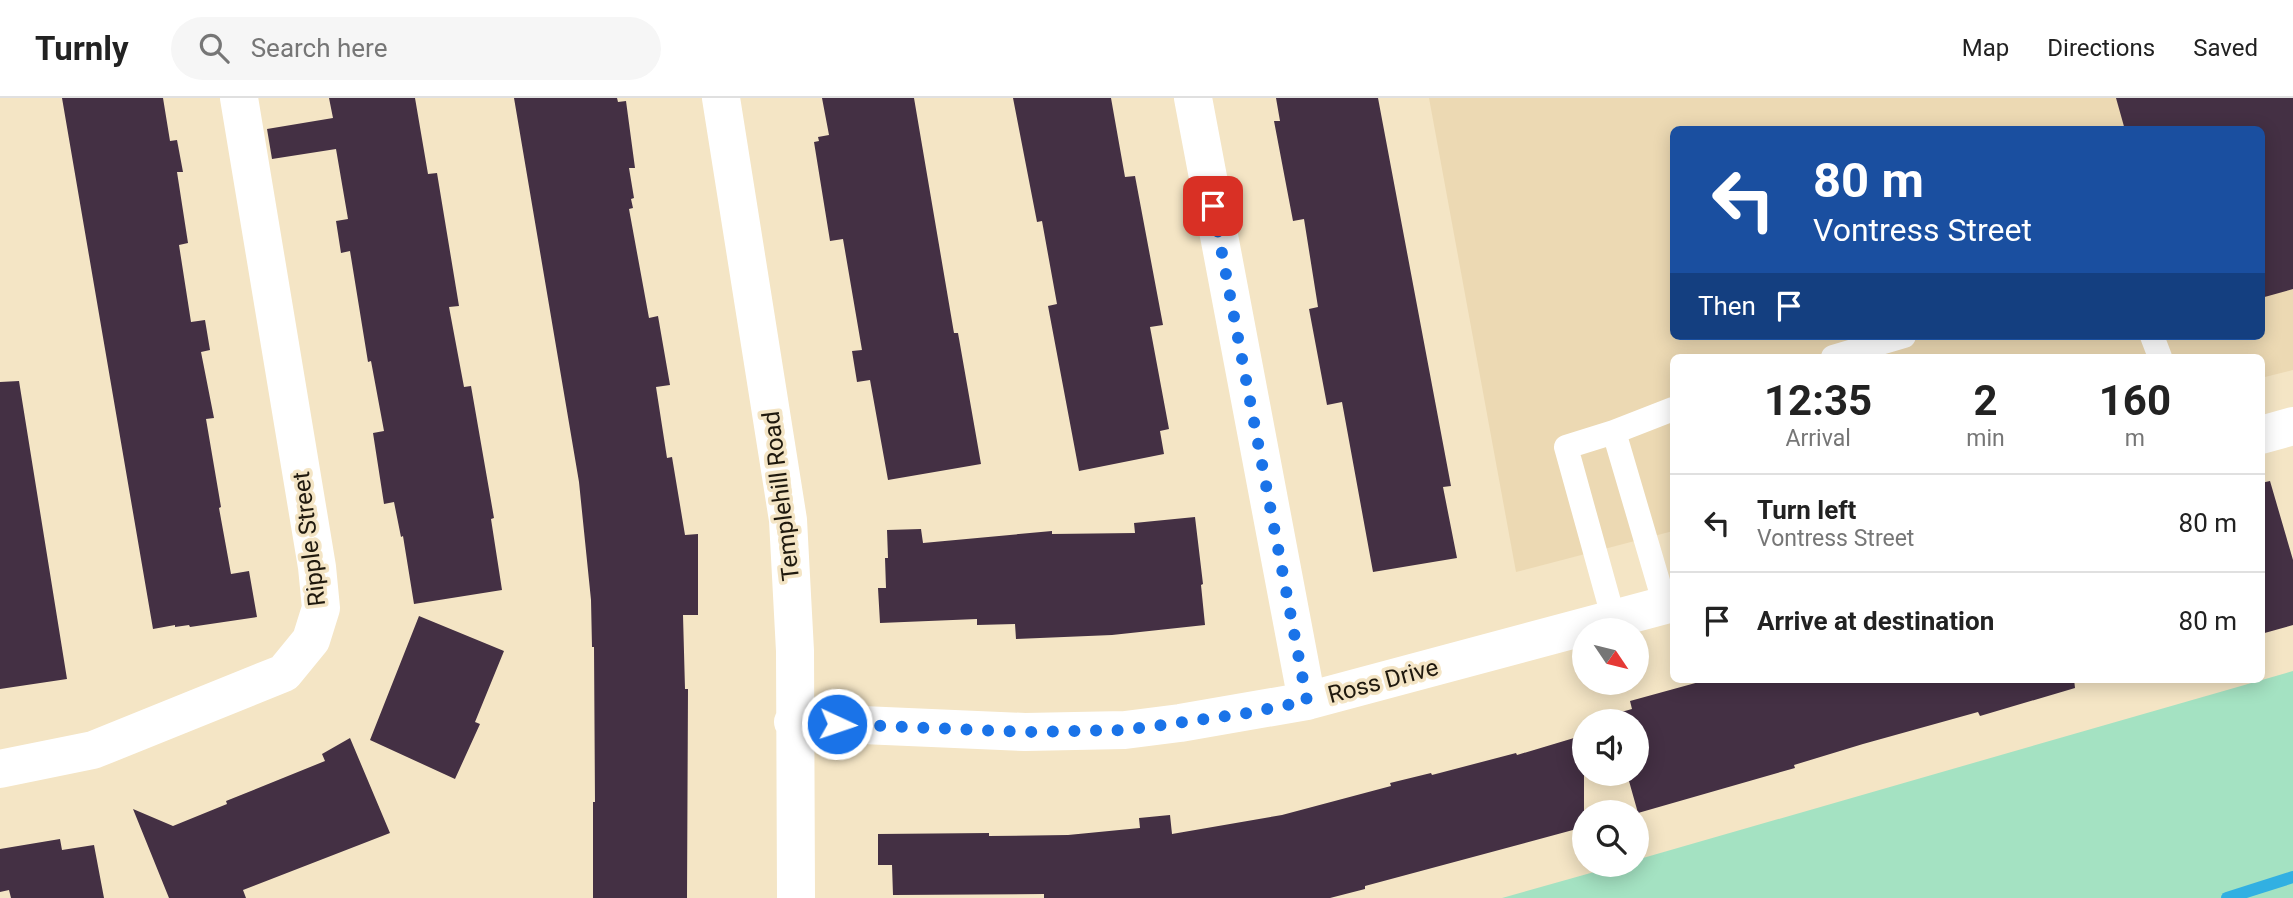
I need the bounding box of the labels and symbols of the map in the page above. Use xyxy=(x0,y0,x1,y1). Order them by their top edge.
pin xyxy=(1183,176,1243,236)
street label: Templehill Road xyxy=(757,410,805,582)
street label: Ripple Street xyxy=(287,470,331,608)
north arrow xyxy=(1572,618,1648,695)
street label: Ross Drive xyxy=(1325,653,1441,709)
position arrow xyxy=(800,687,874,761)

